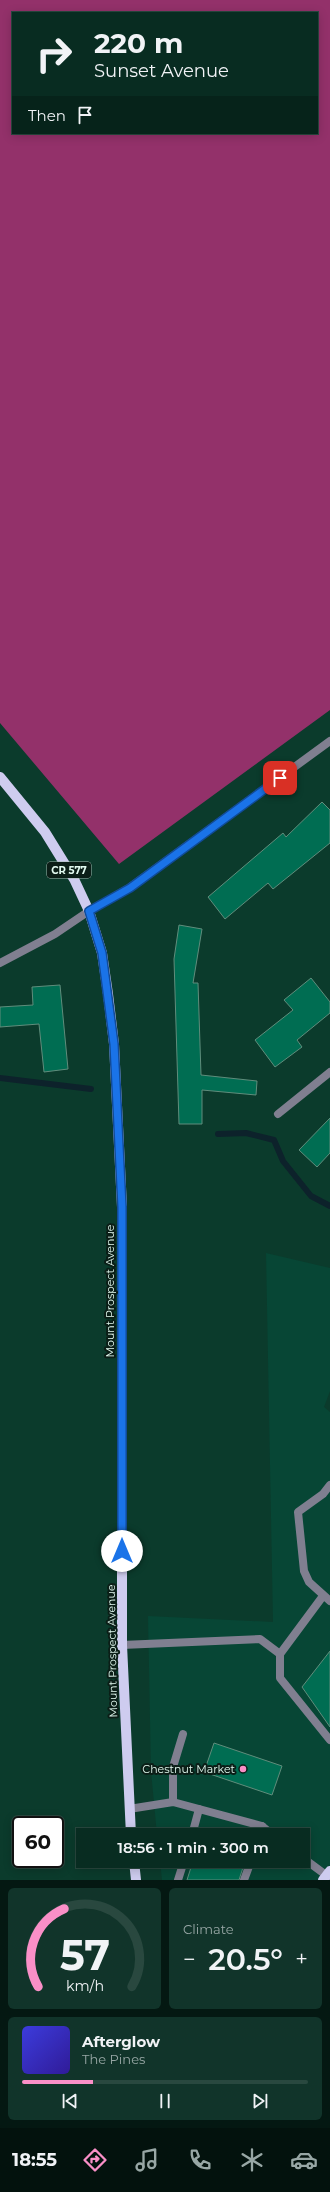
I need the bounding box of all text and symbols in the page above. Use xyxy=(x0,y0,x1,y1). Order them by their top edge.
text: 220 m xyxy=(94,26,183,60)
icon: right xyxy=(28,28,80,80)
text: Sunset Avenue xyxy=(94,60,229,82)
icon: arrive xyxy=(74,104,96,126)
text: Then xyxy=(28,106,66,125)
pin xyxy=(263,761,297,795)
icon: arrive xyxy=(269,767,291,789)
road number: CR 577 xyxy=(47,862,91,878)
street label: Mount Prospect Avenue xyxy=(103,1224,117,1358)
position arrow xyxy=(101,1530,143,1572)
street label: Mount Prospect Avenue xyxy=(104,1584,120,1718)
place label: Chestnut Market xyxy=(142,1762,236,1776)
marker: Chestnut Market xyxy=(238,1764,248,1774)
speed limit sign: 60 xyxy=(12,1816,64,1868)
text: 18:56 · 1 min · 300 m xyxy=(117,1838,269,1857)
text: Climate xyxy=(183,1921,234,1937)
text: 57 xyxy=(59,1929,110,1979)
text: 20.5° xyxy=(208,1941,283,1978)
text: − xyxy=(183,1946,196,1973)
text: + xyxy=(295,1946,308,1973)
text: km/h xyxy=(65,1976,104,1994)
text: Afterglow xyxy=(82,2032,160,2051)
text: The Pines xyxy=(82,2051,145,2067)
icon: previous xyxy=(59,2090,81,2112)
icon: pause xyxy=(154,2090,176,2112)
icon: next xyxy=(249,2090,271,2112)
icon: directions xyxy=(81,2146,109,2174)
icon: music xyxy=(133,2146,161,2174)
icon: phone xyxy=(186,2146,214,2174)
icon: climate xyxy=(238,2146,266,2174)
icon: car xyxy=(290,2146,318,2174)
text: 18:55 xyxy=(12,2149,57,2171)

